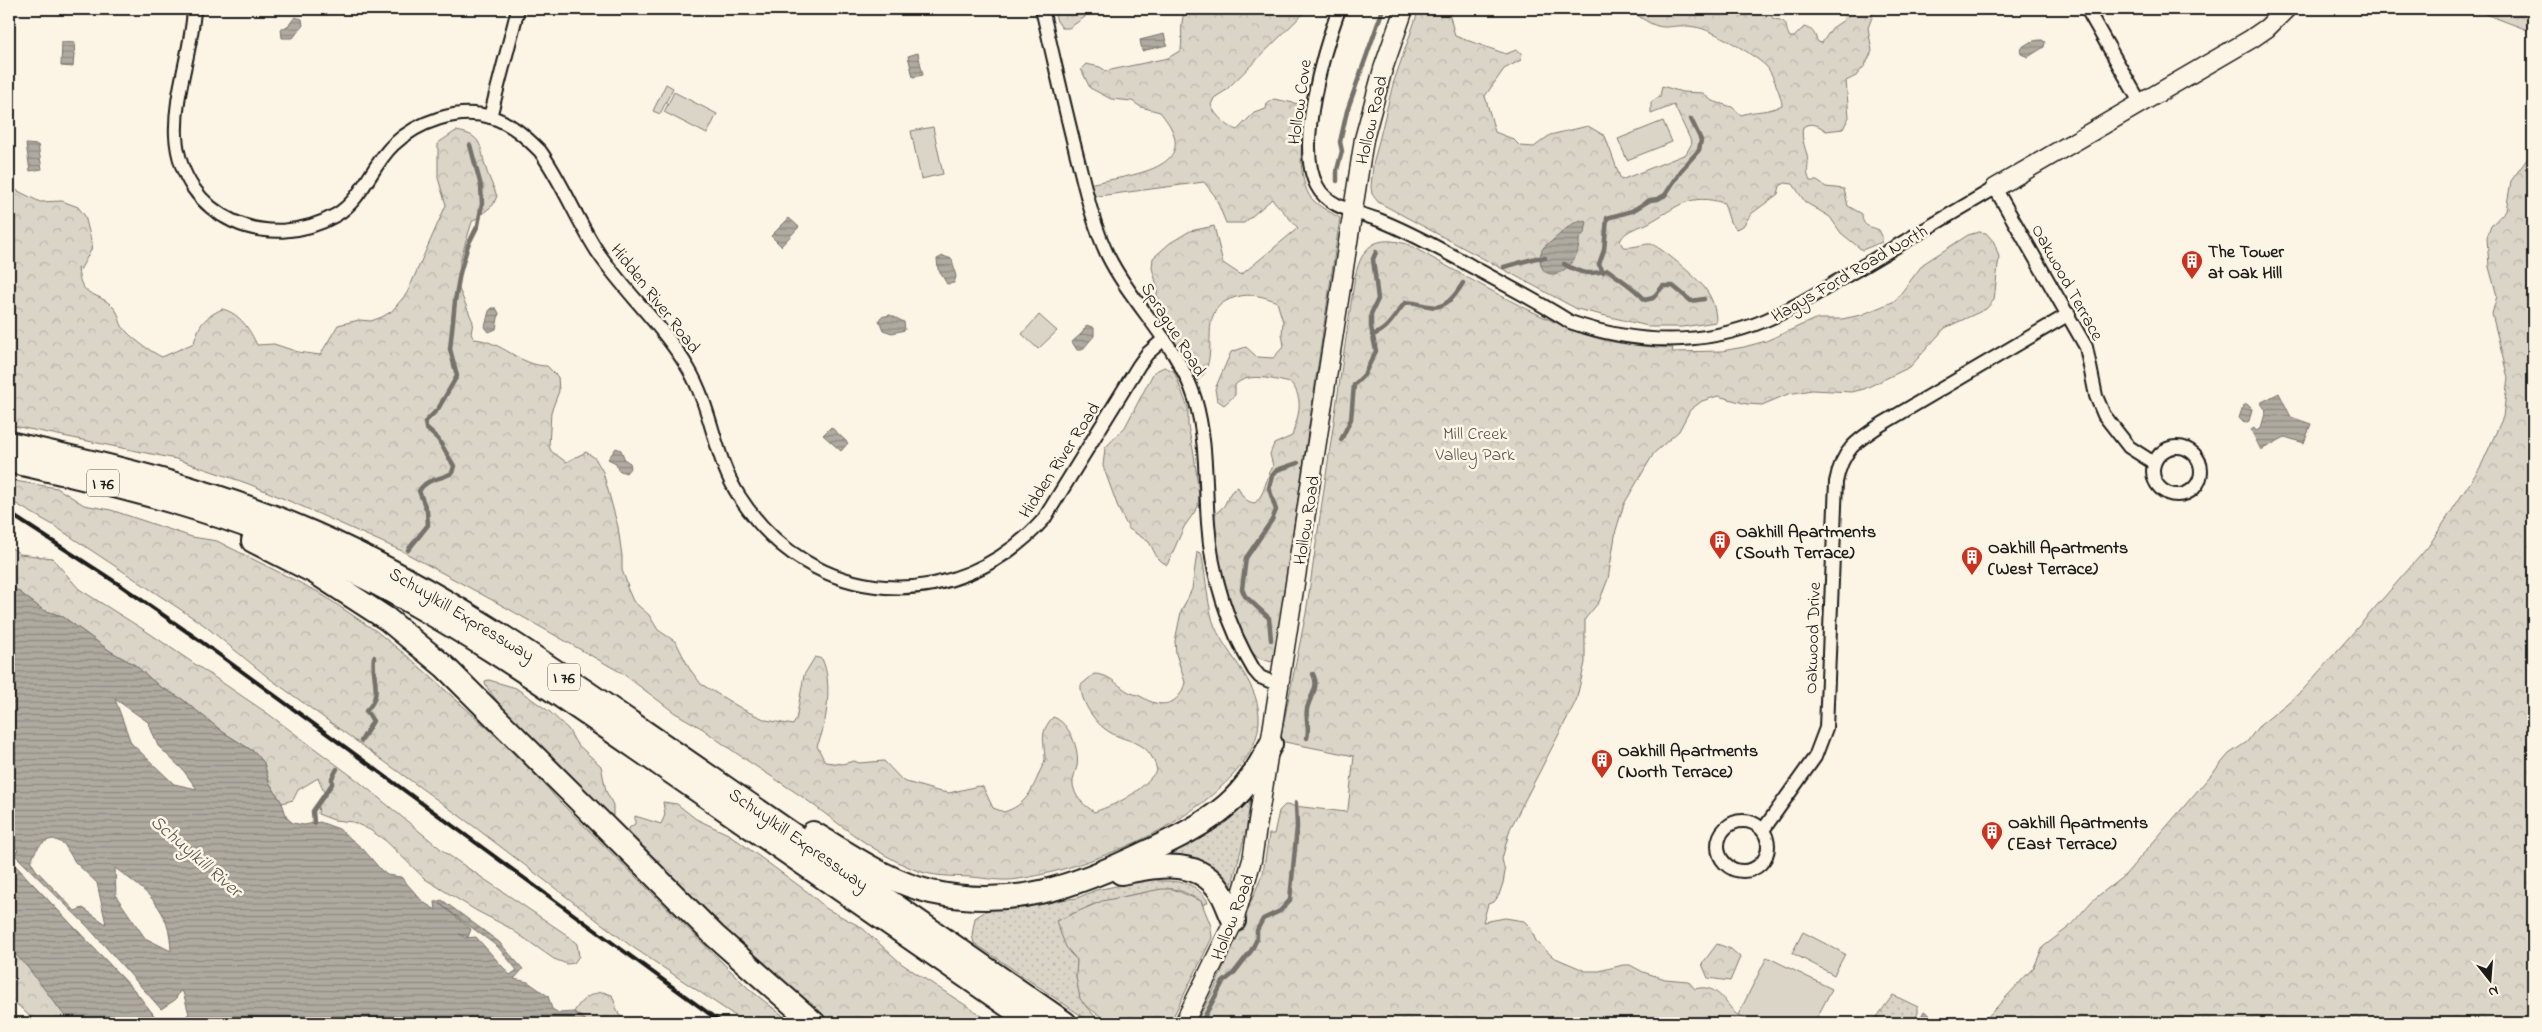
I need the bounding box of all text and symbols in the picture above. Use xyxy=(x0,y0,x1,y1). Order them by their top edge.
street label: Hollow Cove xyxy=(1282,57,1320,147)
street label: Hollow Road xyxy=(1350,74,1396,167)
street label: Hagys Ford Road North xyxy=(1767,219,1934,331)
street label: Oakwood Terrace xyxy=(2023,220,2110,347)
street label: Hidden River Road xyxy=(603,239,706,360)
place label: The Tower at Oak Hill xyxy=(2208,240,2284,287)
building icon: The Tower at Oak Hill xyxy=(2180,249,2204,280)
street label: Sprague Road xyxy=(1132,278,1212,383)
street label: Hidden River Road xyxy=(1013,398,1108,524)
park label: Mill Creek Valley Park xyxy=(1434,422,1515,469)
road number: I 76 xyxy=(87,469,119,496)
street label: Hollow Road xyxy=(1288,474,1328,567)
place label: Oakhill Apartments (South Terrace) xyxy=(1736,520,1876,567)
building icon: Oakhill Apartments (South Terrace) xyxy=(1708,529,1732,560)
place label: Oakhill Apartments (West Terrace) xyxy=(1988,536,2128,583)
building icon: Oakhill Apartments (West Terrace) xyxy=(1960,545,1984,576)
street label: Schuylkill Expressway xyxy=(383,562,539,669)
street label: Oakwood Drive xyxy=(1799,581,1829,694)
road number: I 76 xyxy=(548,664,580,690)
place label: Oakhill Apartments (North Terrace) xyxy=(1618,739,1758,786)
building icon: Oakhill Apartments (North Terrace) xyxy=(1590,748,1614,779)
street label: Schuylkill Expressway xyxy=(723,783,873,899)
water label: Schuylkill River xyxy=(144,810,249,906)
place label: Oakhill Apartments (East Terrace) xyxy=(2008,811,2148,858)
building icon: Oakhill Apartments (East Terrace) xyxy=(1980,820,2004,851)
street label: Hollow Road xyxy=(1206,871,1262,964)
north arrow xyxy=(2464,954,2514,1004)
text: N xyxy=(2486,980,2501,1002)

